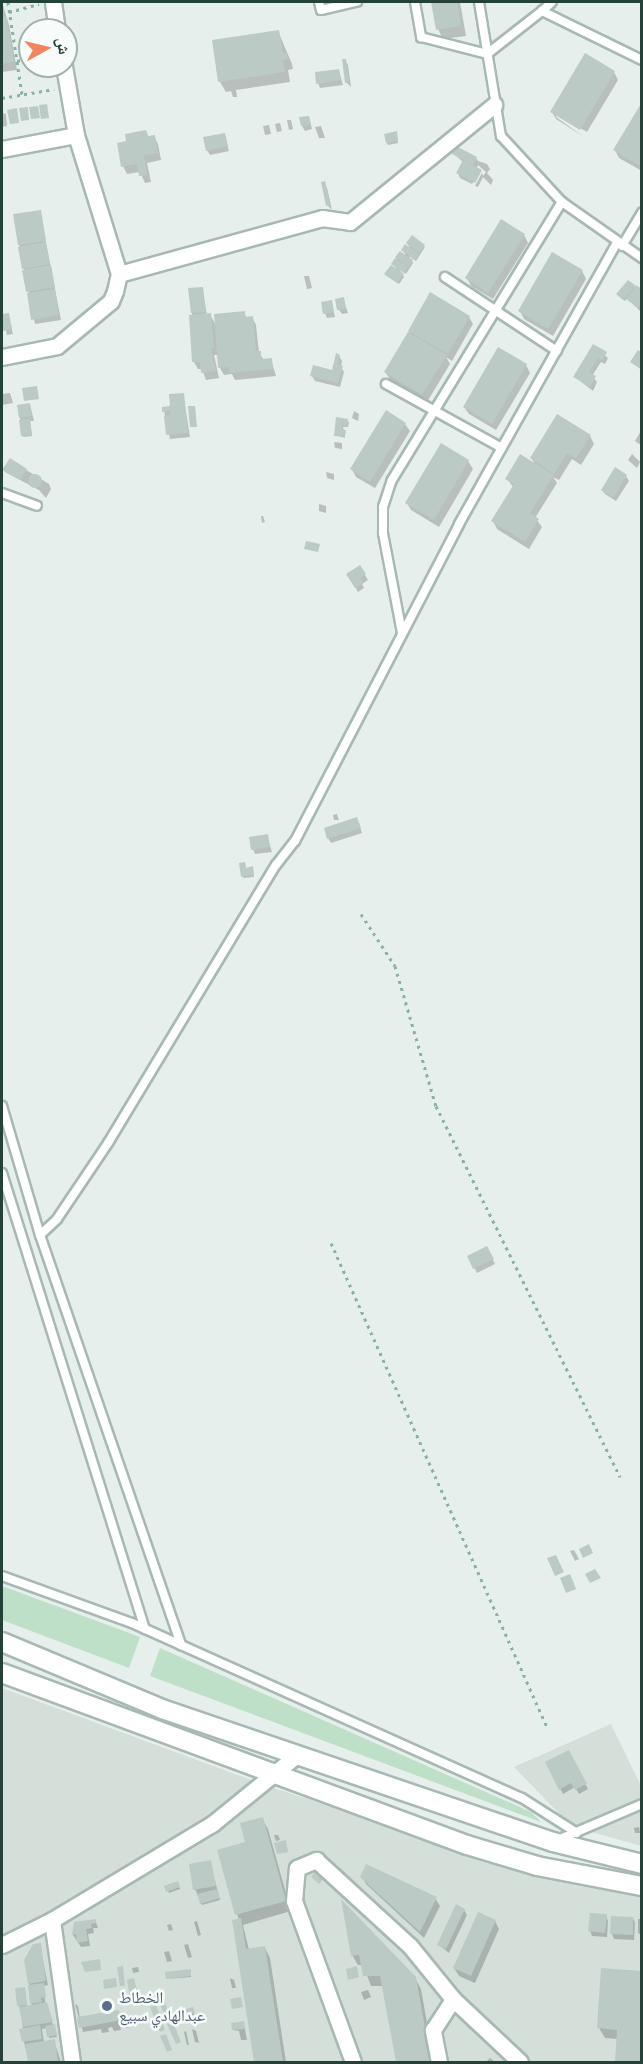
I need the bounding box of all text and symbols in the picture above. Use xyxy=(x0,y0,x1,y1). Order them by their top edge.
north arrow xyxy=(18,18,78,78)
text: ش xyxy=(53,36,75,56)
place label: الخطاط عبدالهادي سبيع xyxy=(119,1987,205,2025)
marker: الخطاط عبدالهادي سبيع xyxy=(100,1999,114,2013)

